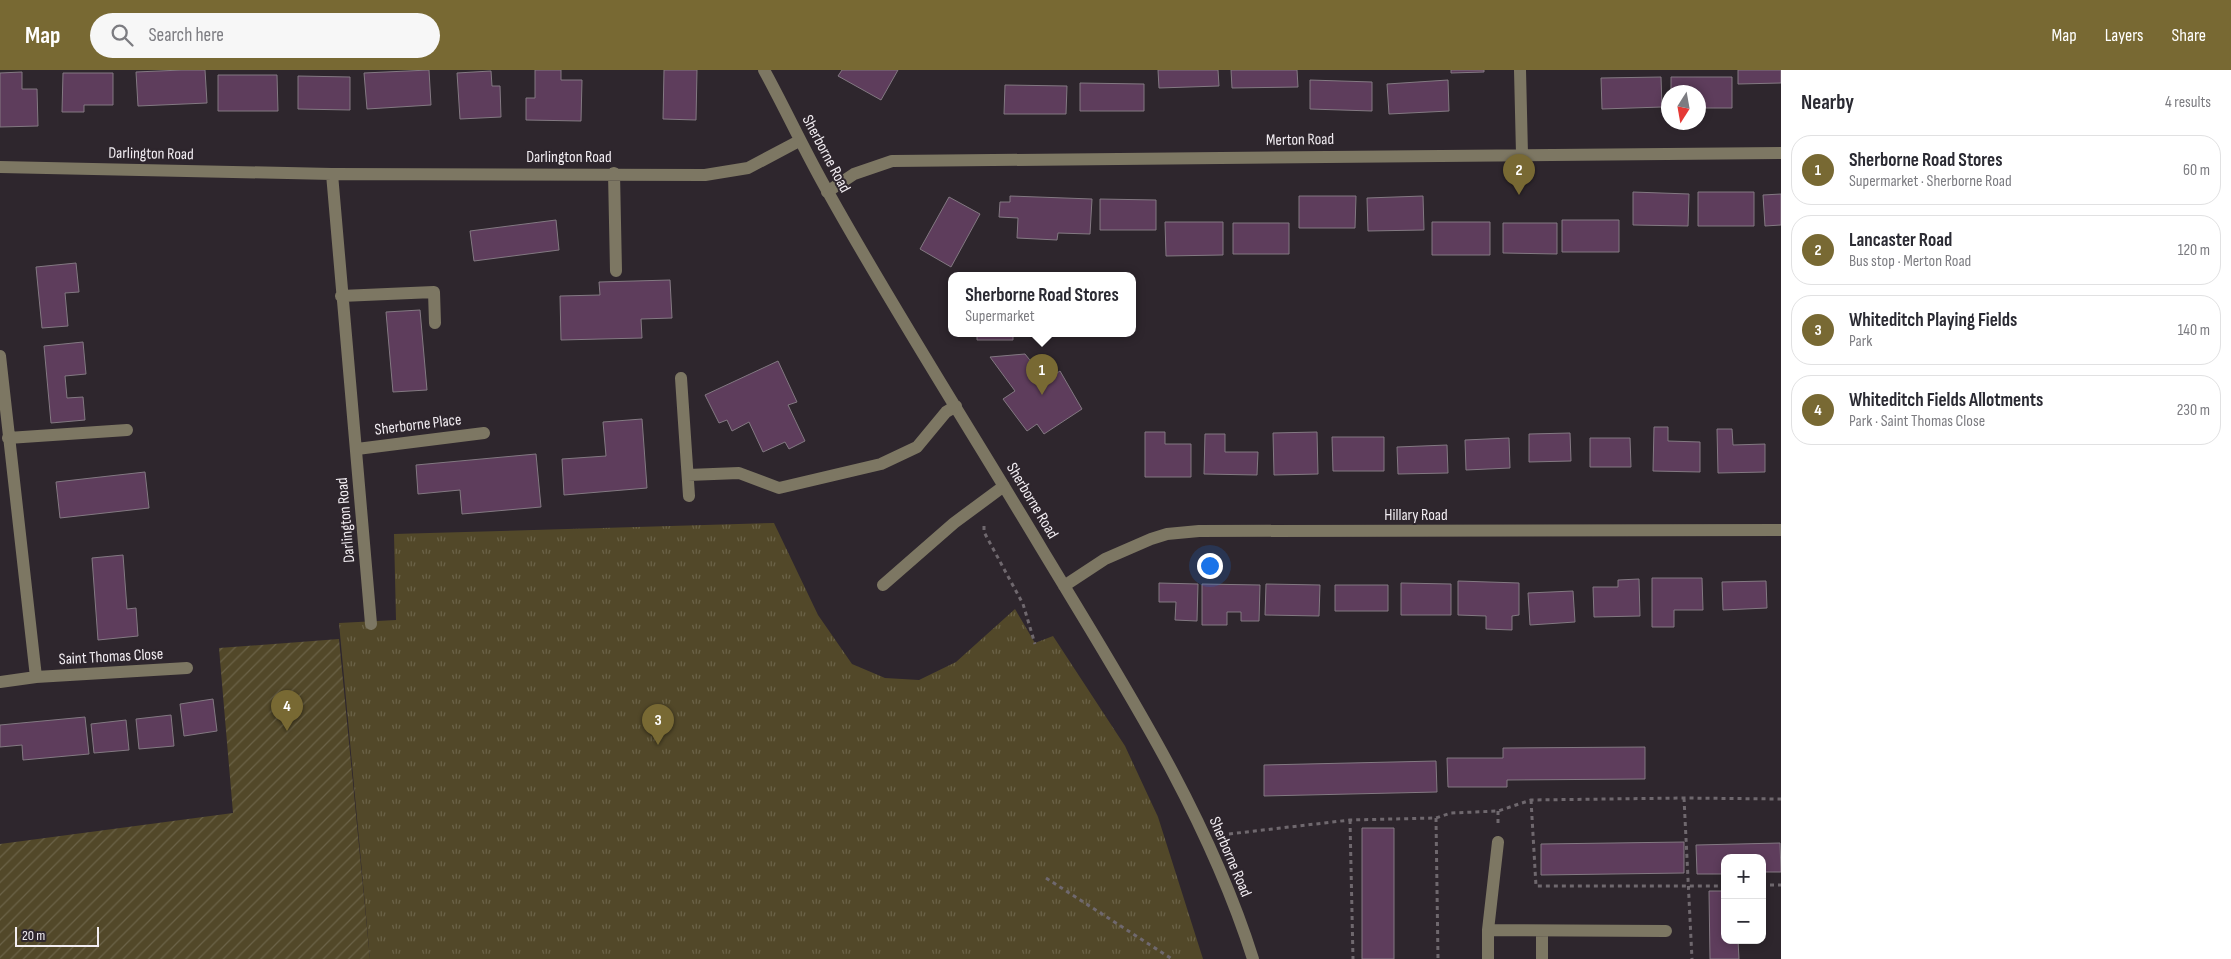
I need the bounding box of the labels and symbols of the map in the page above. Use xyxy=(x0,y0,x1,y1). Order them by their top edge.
north arrow xyxy=(1661,85,1706,130)
street label: Sherborne Road xyxy=(798,112,854,196)
street label: Merton Road xyxy=(1266,130,1334,150)
street label: Darlington Road xyxy=(108,144,194,164)
street label: Darlington Road xyxy=(526,148,612,167)
pin: 2 xyxy=(1503,154,1535,195)
pin: 1 xyxy=(1026,354,1058,395)
street label: Sherborne Place xyxy=(374,410,462,440)
street label: Sherborne Road xyxy=(1002,460,1062,542)
street label: Darlington Road xyxy=(333,477,359,563)
street label: Hillary Road xyxy=(1384,506,1448,525)
your location xyxy=(1197,553,1223,579)
street label: Saint Thomas Close xyxy=(58,645,164,669)
pin: 4 xyxy=(271,690,303,731)
pin: 3 xyxy=(642,704,674,745)
street label: Sherborne Road xyxy=(1205,814,1255,900)
scale bar xyxy=(15,924,99,947)

